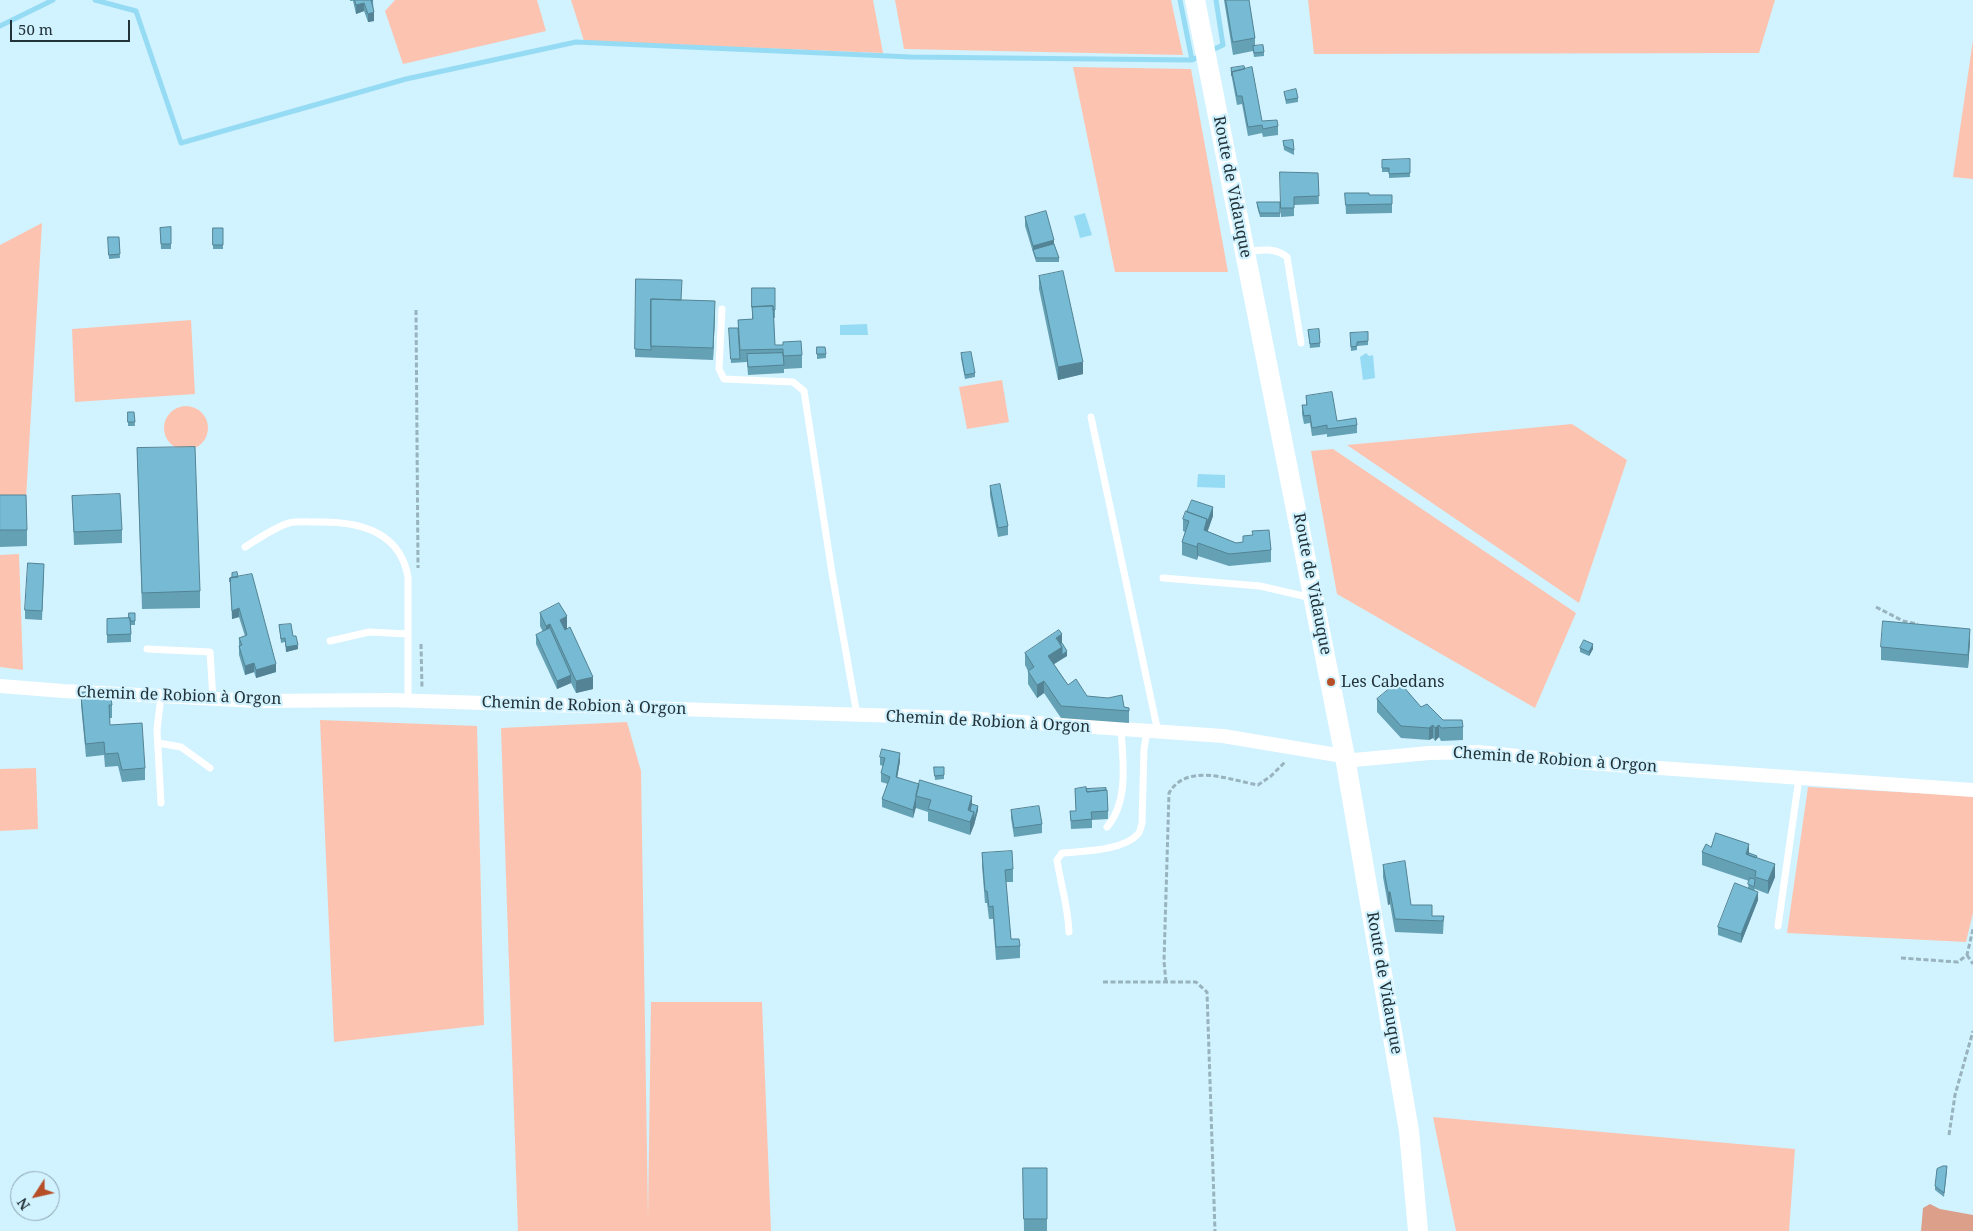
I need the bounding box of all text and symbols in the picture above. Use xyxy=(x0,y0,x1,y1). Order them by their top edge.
scale bar xyxy=(12,10,132,42)
text: 50 m xyxy=(18,19,53,39)
street label: Route de Vidauque xyxy=(1209,114,1255,260)
street label: Route de Vidauque xyxy=(1289,511,1335,657)
place label: Les Cabedans xyxy=(1341,672,1444,692)
marker: Les Cabedans xyxy=(1325,676,1337,688)
street label: Chemin de Robion à Orgon xyxy=(76,683,282,709)
street label: Chemin de Robion à Orgon xyxy=(481,693,687,719)
street label: Chemin de Robion à Orgon xyxy=(885,707,1091,737)
street label: Chemin de Robion à Orgon xyxy=(1452,743,1658,777)
street label: Route de Vidauque xyxy=(1362,910,1406,1056)
north arrow xyxy=(10,1171,60,1221)
text: N xyxy=(12,1194,34,1214)

